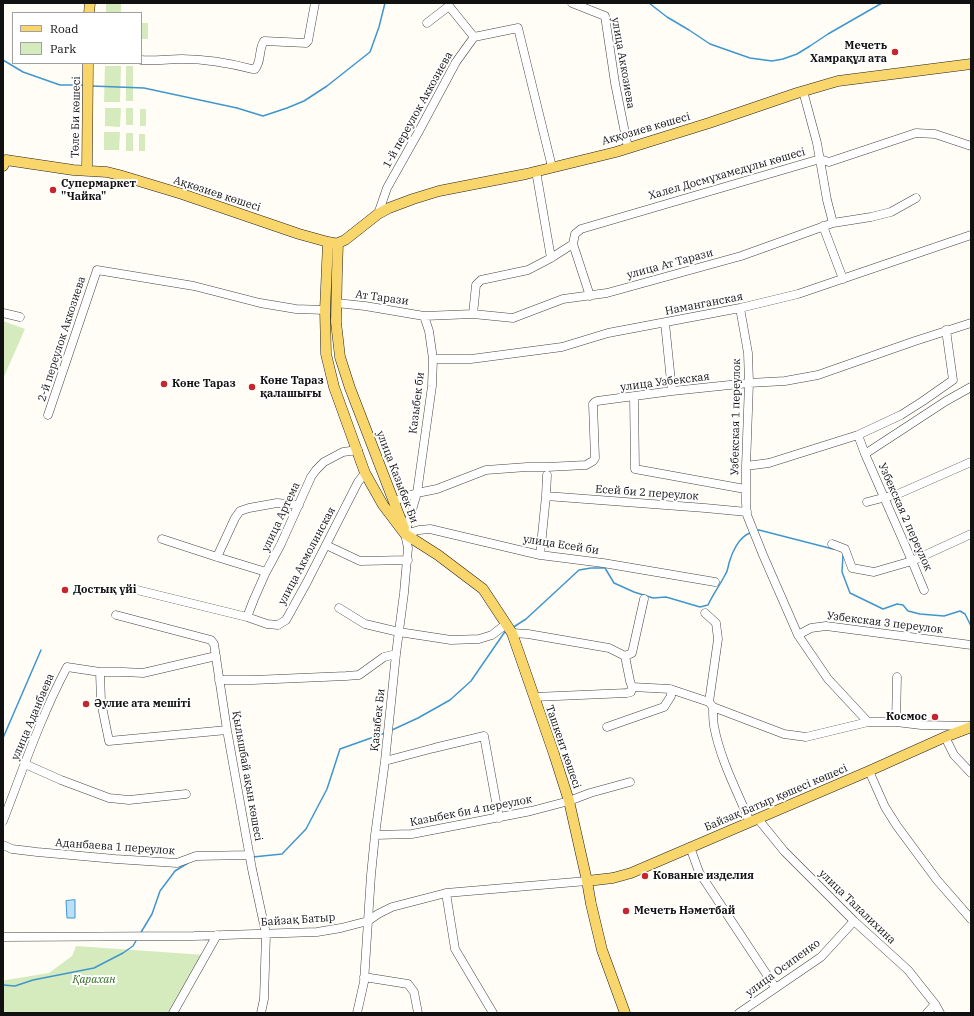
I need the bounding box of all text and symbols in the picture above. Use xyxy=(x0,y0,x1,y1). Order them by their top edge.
legend xyxy=(12,12,142,64)
street label: улица Аккозиева xyxy=(608,16,638,110)
text: Road xyxy=(50,21,79,36)
place label: Мечеть Хамрақұл ата xyxy=(810,39,887,65)
text: Park xyxy=(50,41,76,56)
marker: Мечеть Хамрақұл ата xyxy=(890,47,900,57)
street label: 1-й переулок Аккозиева xyxy=(380,49,456,171)
street label: Төле Би көшесі xyxy=(69,76,83,158)
street label: Аққозиев көшесі xyxy=(600,110,692,148)
street label: Халел Досмұхамедұлы көшесі xyxy=(647,145,807,203)
street label: Ақкөзиев көшесі xyxy=(172,174,262,214)
place label: Супермаркет "Чайка" xyxy=(61,177,136,203)
marker: Супермаркет "Чайка" xyxy=(48,185,58,195)
street label: улица Ат Тарази xyxy=(625,246,715,282)
street label: 2-й переулок Аккозиева xyxy=(35,275,89,403)
street label: Ат Тарази xyxy=(355,288,409,308)
street label: Наманганская xyxy=(664,290,744,318)
street label: Узбекская 1 переулок xyxy=(728,358,744,476)
street label: улица Узбекская xyxy=(620,370,710,394)
street label: Казыбек би xyxy=(407,371,427,435)
place label: Көне Тараз қалашығы xyxy=(260,374,324,400)
place label: Көне Тараз xyxy=(172,377,236,391)
marker: Көне Тараз xyxy=(159,379,169,389)
marker: Көне Тараз қалашығы xyxy=(247,382,257,392)
street label: улица Казыбек Би xyxy=(373,429,421,525)
street label: Узбекская 2 переулок xyxy=(875,461,935,573)
street label: улица Артема xyxy=(259,480,303,554)
street label: Есей би 2 переулок xyxy=(595,483,699,503)
street label: улица Акмолинская xyxy=(276,505,338,607)
street label: улица Есей би xyxy=(522,532,600,558)
place label: Достық үйі xyxy=(73,583,137,597)
marker: Достық үйі xyxy=(60,585,70,595)
street label: Узбекская 3 переулок xyxy=(826,609,944,637)
street label: улица Аданбаева xyxy=(9,672,57,762)
street label: Қазыбек Би xyxy=(368,688,388,752)
place label: Әулие ата мешіті xyxy=(94,697,191,711)
marker: Әулие ата мешіті xyxy=(81,699,91,709)
street label: Ташкент көшесі xyxy=(543,704,583,790)
street label: Қылышбай ақын көшесі xyxy=(229,710,265,842)
place label: Космос xyxy=(886,710,927,724)
marker: Космос xyxy=(930,712,940,722)
street label: Байзақ Батыр қөшесі көшесі xyxy=(702,762,850,834)
street label: Казыбек би 4 переулок xyxy=(409,793,533,829)
street label: Аданбаева 1 переулок xyxy=(55,836,175,858)
street label: улица Талалихина xyxy=(816,867,898,947)
place label: Кованые изделия xyxy=(653,869,754,883)
marker: Кованые изделия xyxy=(640,871,650,881)
place label: Мечеть Нәметбай xyxy=(634,904,735,918)
marker: Мечеть Нәметбай xyxy=(621,906,631,916)
street label: Байзақ Батыр xyxy=(260,911,336,929)
street label: улица Осипенко xyxy=(743,937,823,999)
park label: Қарахан xyxy=(73,973,115,987)

